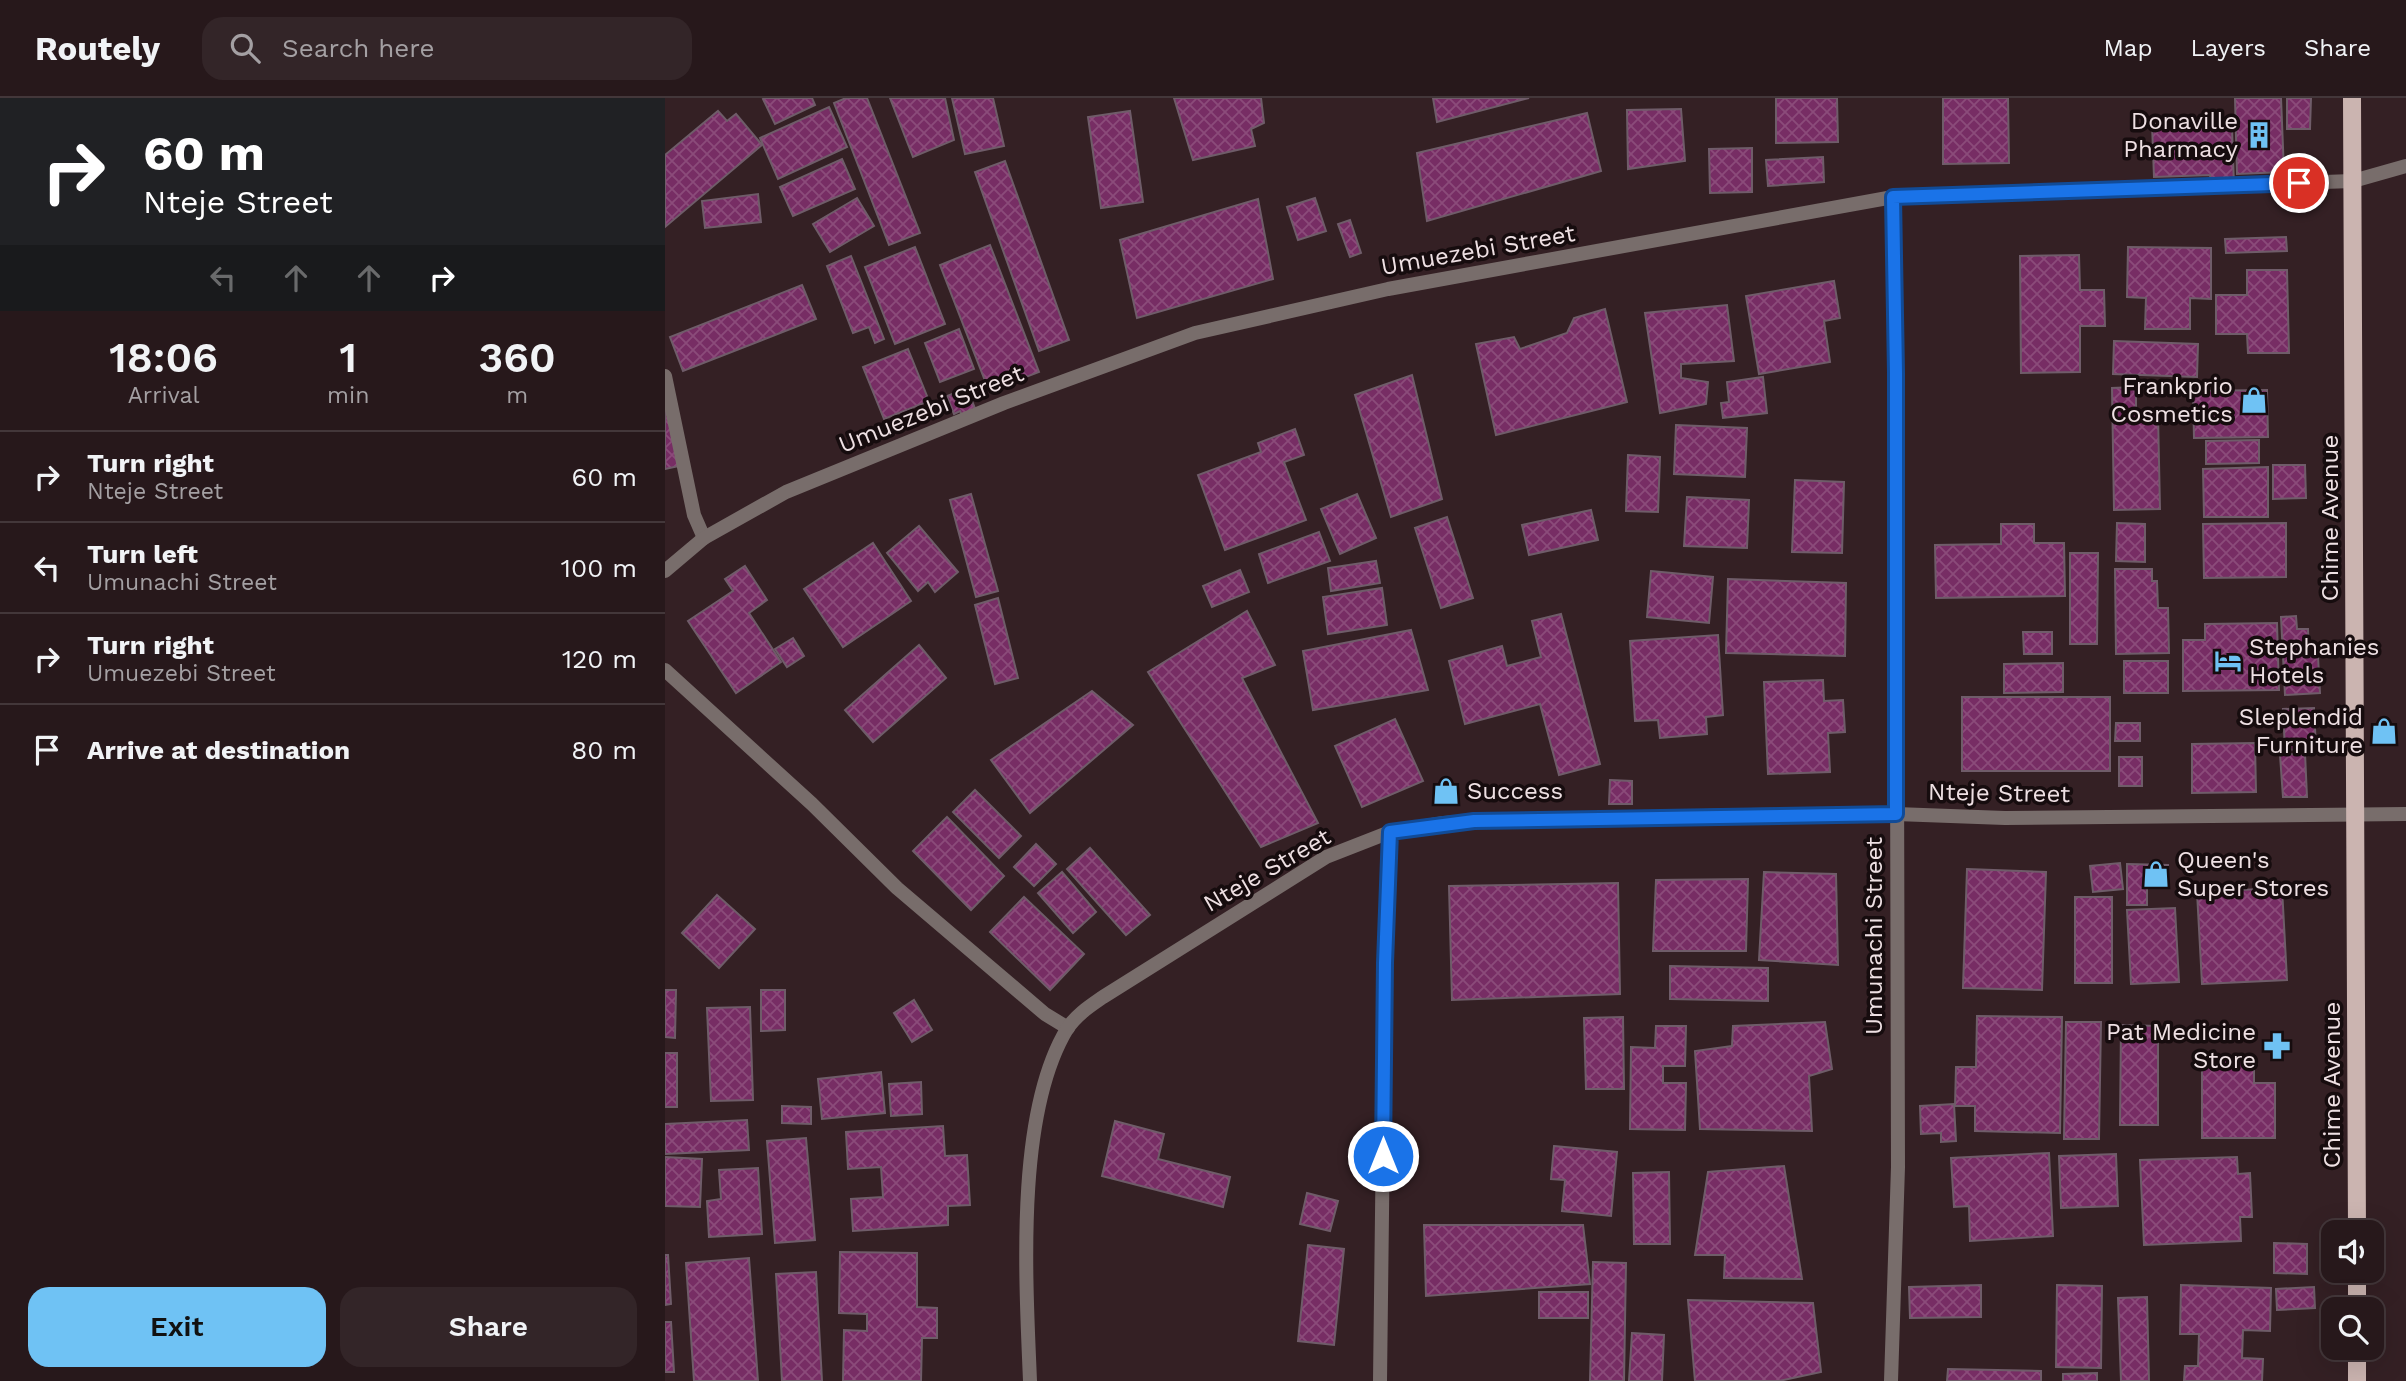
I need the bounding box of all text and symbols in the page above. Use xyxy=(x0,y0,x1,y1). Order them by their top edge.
search box xyxy=(202,17,692,80)
text: Routely xyxy=(35,29,160,68)
icon: search xyxy=(226,29,264,67)
text: Search here xyxy=(282,33,434,63)
text: Map xyxy=(2104,34,2152,62)
text: Layers xyxy=(2190,34,2266,62)
text: Share xyxy=(2304,34,2371,62)
place label: Donaville Pharmacy xyxy=(2123,107,2239,163)
building icon: Donaville Pharmacy xyxy=(2244,120,2274,150)
text: 60 m xyxy=(143,124,265,182)
icon: right xyxy=(28,126,119,217)
pin xyxy=(2269,153,2329,213)
icon: arrive xyxy=(2280,164,2318,202)
text: Nteje Street xyxy=(143,183,333,221)
street label: Umuezebi Street xyxy=(1379,219,1577,281)
icon: left xyxy=(204,259,242,297)
icon: ahead xyxy=(277,259,315,297)
icon: ahead xyxy=(350,259,388,297)
icon: right xyxy=(423,259,461,297)
text: 18:06 xyxy=(109,333,218,382)
text: 1 xyxy=(340,333,357,382)
text: 360 xyxy=(479,333,556,382)
street label: Umuezebi Street xyxy=(835,359,1027,459)
place label: Frankprio Cosmetics xyxy=(2111,372,2233,428)
text: Arrival xyxy=(128,382,199,409)
text: min xyxy=(327,382,369,409)
text: m xyxy=(506,382,528,409)
shop icon: Frankprio Cosmetics xyxy=(2239,385,2269,415)
street label: Chime Avenue xyxy=(2316,435,2344,601)
text: Turn right xyxy=(87,448,214,478)
icon: right xyxy=(28,458,66,496)
text: 60 m xyxy=(571,462,637,492)
text: Nteje Street xyxy=(87,478,223,505)
text: Turn left xyxy=(87,539,198,569)
icon: left xyxy=(28,549,66,587)
text: 100 m xyxy=(561,553,637,583)
text: Umunachi Street xyxy=(87,569,277,596)
text: Turn right xyxy=(87,630,214,660)
place label: Stephanies Hotels xyxy=(2249,633,2380,689)
icon: right xyxy=(28,640,66,678)
text: 120 m xyxy=(562,644,637,674)
hotel icon: Stephanies Hotels xyxy=(2213,646,2243,676)
text: Umuezebi Street xyxy=(87,660,276,687)
place label: Sleplendid Furniture xyxy=(2239,703,2363,759)
shop icon: Sleplendid Furniture xyxy=(2369,716,2399,746)
icon: arrive xyxy=(28,731,66,769)
text: Arrive at destination xyxy=(87,735,350,765)
text: 80 m xyxy=(571,735,637,765)
shop icon: Success xyxy=(1431,776,1461,806)
place label: Success xyxy=(1467,777,1563,805)
street label: Nteje Street xyxy=(1928,778,2070,808)
street label: Nteje Street xyxy=(1198,822,1336,918)
street label: Umunachi Street xyxy=(1860,837,1888,1035)
place label: Queen's Super Stores xyxy=(2177,846,2329,902)
shop icon: Queen's Super Stores xyxy=(2141,859,2171,889)
street label: Chime Avenue xyxy=(2318,1002,2346,1168)
place label: Pat Medicine Store xyxy=(2106,1018,2256,1074)
pharmacy icon: Pat Medicine Store xyxy=(2262,1031,2292,1061)
position arrow xyxy=(1346,1119,1420,1193)
map controls xyxy=(2321,1220,2384,1360)
button: sound xyxy=(2321,1220,2384,1283)
button: Exit xyxy=(28,1287,326,1367)
button: Share xyxy=(340,1287,637,1367)
button: search xyxy=(2321,1297,2384,1360)

